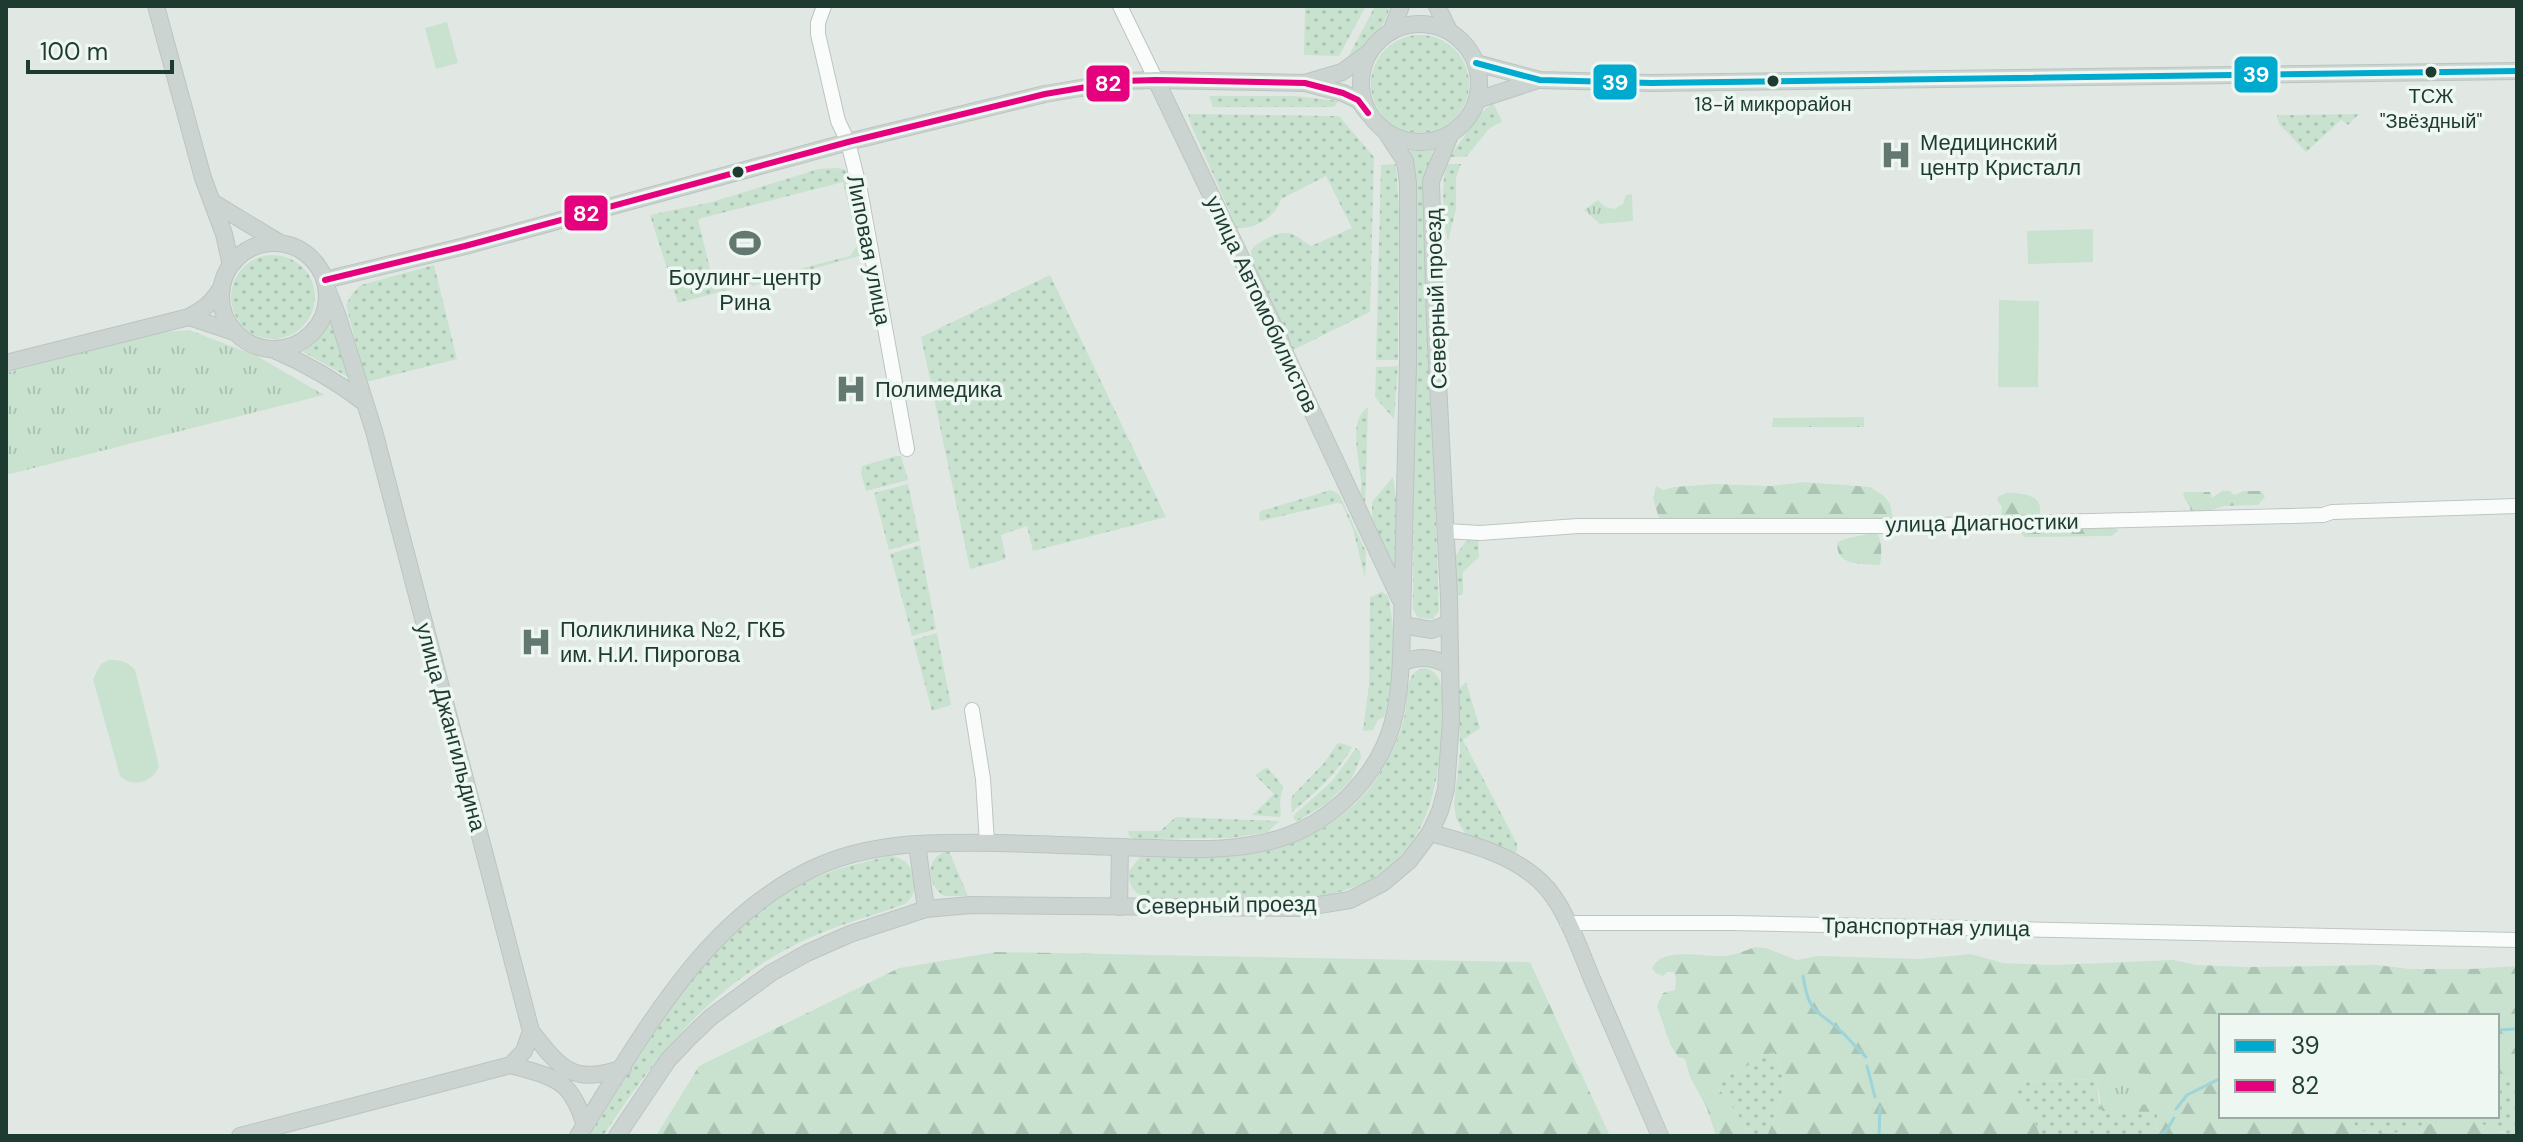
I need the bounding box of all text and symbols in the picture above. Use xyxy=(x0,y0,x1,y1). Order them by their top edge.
scale bar xyxy=(28,24,172,74)
text: 100 m xyxy=(40,36,108,67)
line badge: 39 xyxy=(2233,55,2279,94)
text: 39 xyxy=(2243,60,2269,89)
line badge: 39 xyxy=(1592,63,1638,101)
line badge: 82 xyxy=(1085,64,1131,103)
marker: ТСЖ "Звёздный" xyxy=(2423,64,2439,80)
text: 39 xyxy=(1602,68,1628,97)
text: 82 xyxy=(1095,69,1121,98)
marker: 18-й микрорайон xyxy=(1765,73,1781,89)
place label: ТСЖ "Звёздный" xyxy=(2380,83,2482,134)
place label: 18-й микрорайон xyxy=(1694,91,1852,117)
place label: Медицинский центр Кристалл xyxy=(1920,128,2081,182)
hospital icon: Медицинский центр Кристалл xyxy=(1879,138,1913,172)
unlabelled marker xyxy=(730,164,746,180)
street label: Липовая улица xyxy=(840,172,898,329)
street label: улица Автомобилистов xyxy=(1199,191,1325,417)
line badge: 82 xyxy=(563,194,609,232)
text: 82 xyxy=(573,199,599,228)
street label: Северный проезд xyxy=(1418,208,1454,390)
sports icon: Боулинг-центр Рина xyxy=(728,226,762,260)
place label: Боулинг-центр Рина xyxy=(668,263,822,317)
hospital icon: Полимедика xyxy=(834,372,868,406)
place label: Полимедика xyxy=(875,375,1003,404)
street label: улица Диагностики xyxy=(1885,507,2079,539)
place label: Поликлиника №2, ГКБ им. Н.И. Пирогова xyxy=(560,615,786,669)
street label: улица Джангильдина xyxy=(409,620,493,835)
hospital icon: Поликлиника №2, ГКБ им. Н.И. Пирогова xyxy=(519,625,553,659)
street label: Северный проезд xyxy=(1135,889,1317,921)
street label: Транспортная улица xyxy=(1822,911,2031,943)
legend xyxy=(2219,1014,2499,1118)
text: 39 xyxy=(2291,1030,2320,1061)
text: 82 xyxy=(2291,1070,2319,1101)

